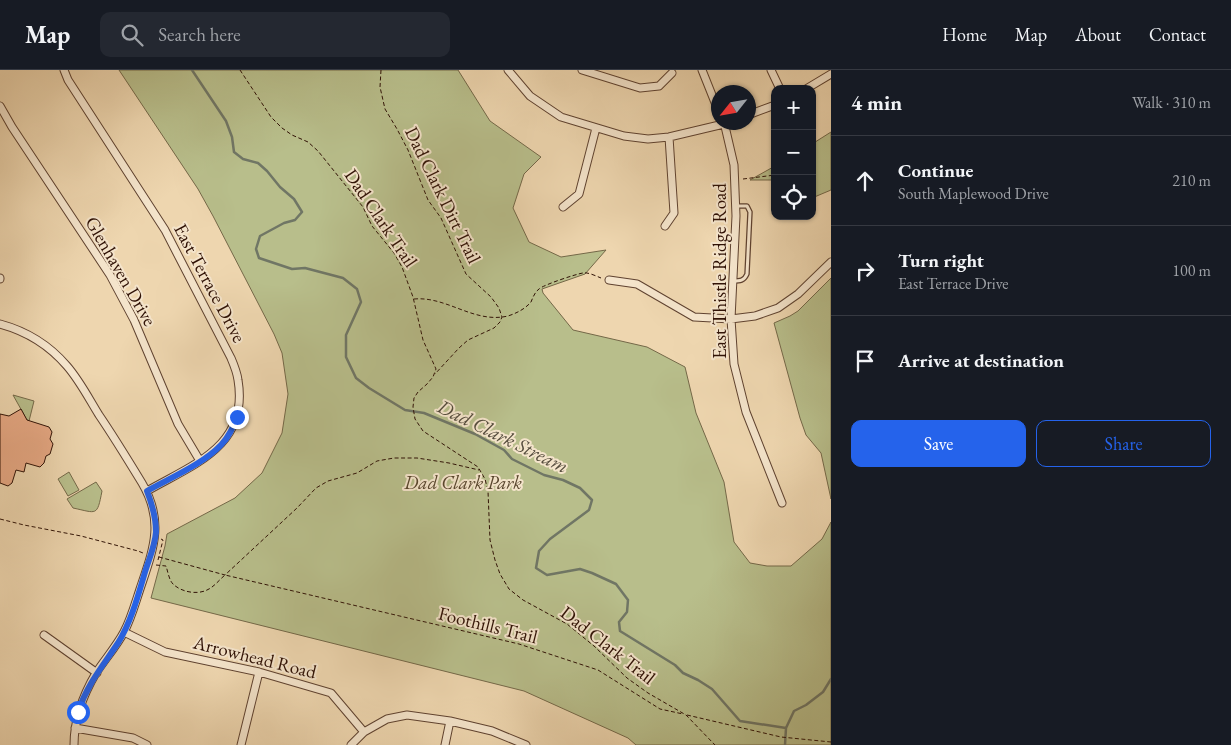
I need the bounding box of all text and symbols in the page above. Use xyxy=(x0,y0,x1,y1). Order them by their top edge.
search box xyxy=(100,12,450,57)
text: Map xyxy=(25,19,70,50)
icon: search xyxy=(118,21,146,49)
text: Search here xyxy=(158,22,241,47)
text: Home xyxy=(942,23,987,46)
text: Map xyxy=(1015,23,1047,46)
text: About xyxy=(1075,23,1121,46)
text: Contact xyxy=(1149,23,1206,46)
north arrow xyxy=(711,85,756,130)
map controls xyxy=(771,85,816,220)
button: + xyxy=(771,85,816,130)
text: 4 min xyxy=(851,89,902,116)
text: Walk · 310 m xyxy=(1132,92,1211,113)
street label: Dad Clark Dirt Trail xyxy=(399,123,487,268)
button: − xyxy=(771,130,816,175)
text: Continue xyxy=(898,158,973,183)
street label: Dad Clark Trail xyxy=(339,164,423,273)
icon: ahead xyxy=(851,167,879,195)
text: 210 m xyxy=(1172,170,1211,191)
button: locate xyxy=(771,175,816,220)
street label: East Thistle Ridge Road xyxy=(707,183,732,359)
text: South Maplewood Drive xyxy=(898,183,1049,204)
street label: Glenhaven Drive xyxy=(80,212,162,330)
street label: East Terrace Drive xyxy=(168,219,252,347)
text: Turn right xyxy=(898,248,984,273)
icon: right xyxy=(851,257,879,285)
text: 100 m xyxy=(1172,260,1211,281)
text: East Terrace Drive xyxy=(898,273,1009,294)
icon: arrive xyxy=(851,347,879,375)
text: Arrive at destination xyxy=(898,348,1064,373)
water label: Dad Clark Stream xyxy=(432,393,573,479)
route end xyxy=(226,406,249,429)
button: Save xyxy=(851,420,1026,467)
button: Share xyxy=(1036,420,1211,467)
park label: Dad Clark Park xyxy=(403,470,522,495)
street label: Dad Clark Trail xyxy=(555,600,661,690)
street label: Foothills Trail xyxy=(436,601,541,650)
street label: Arrowhead Road xyxy=(190,629,319,684)
route start xyxy=(67,701,90,724)

